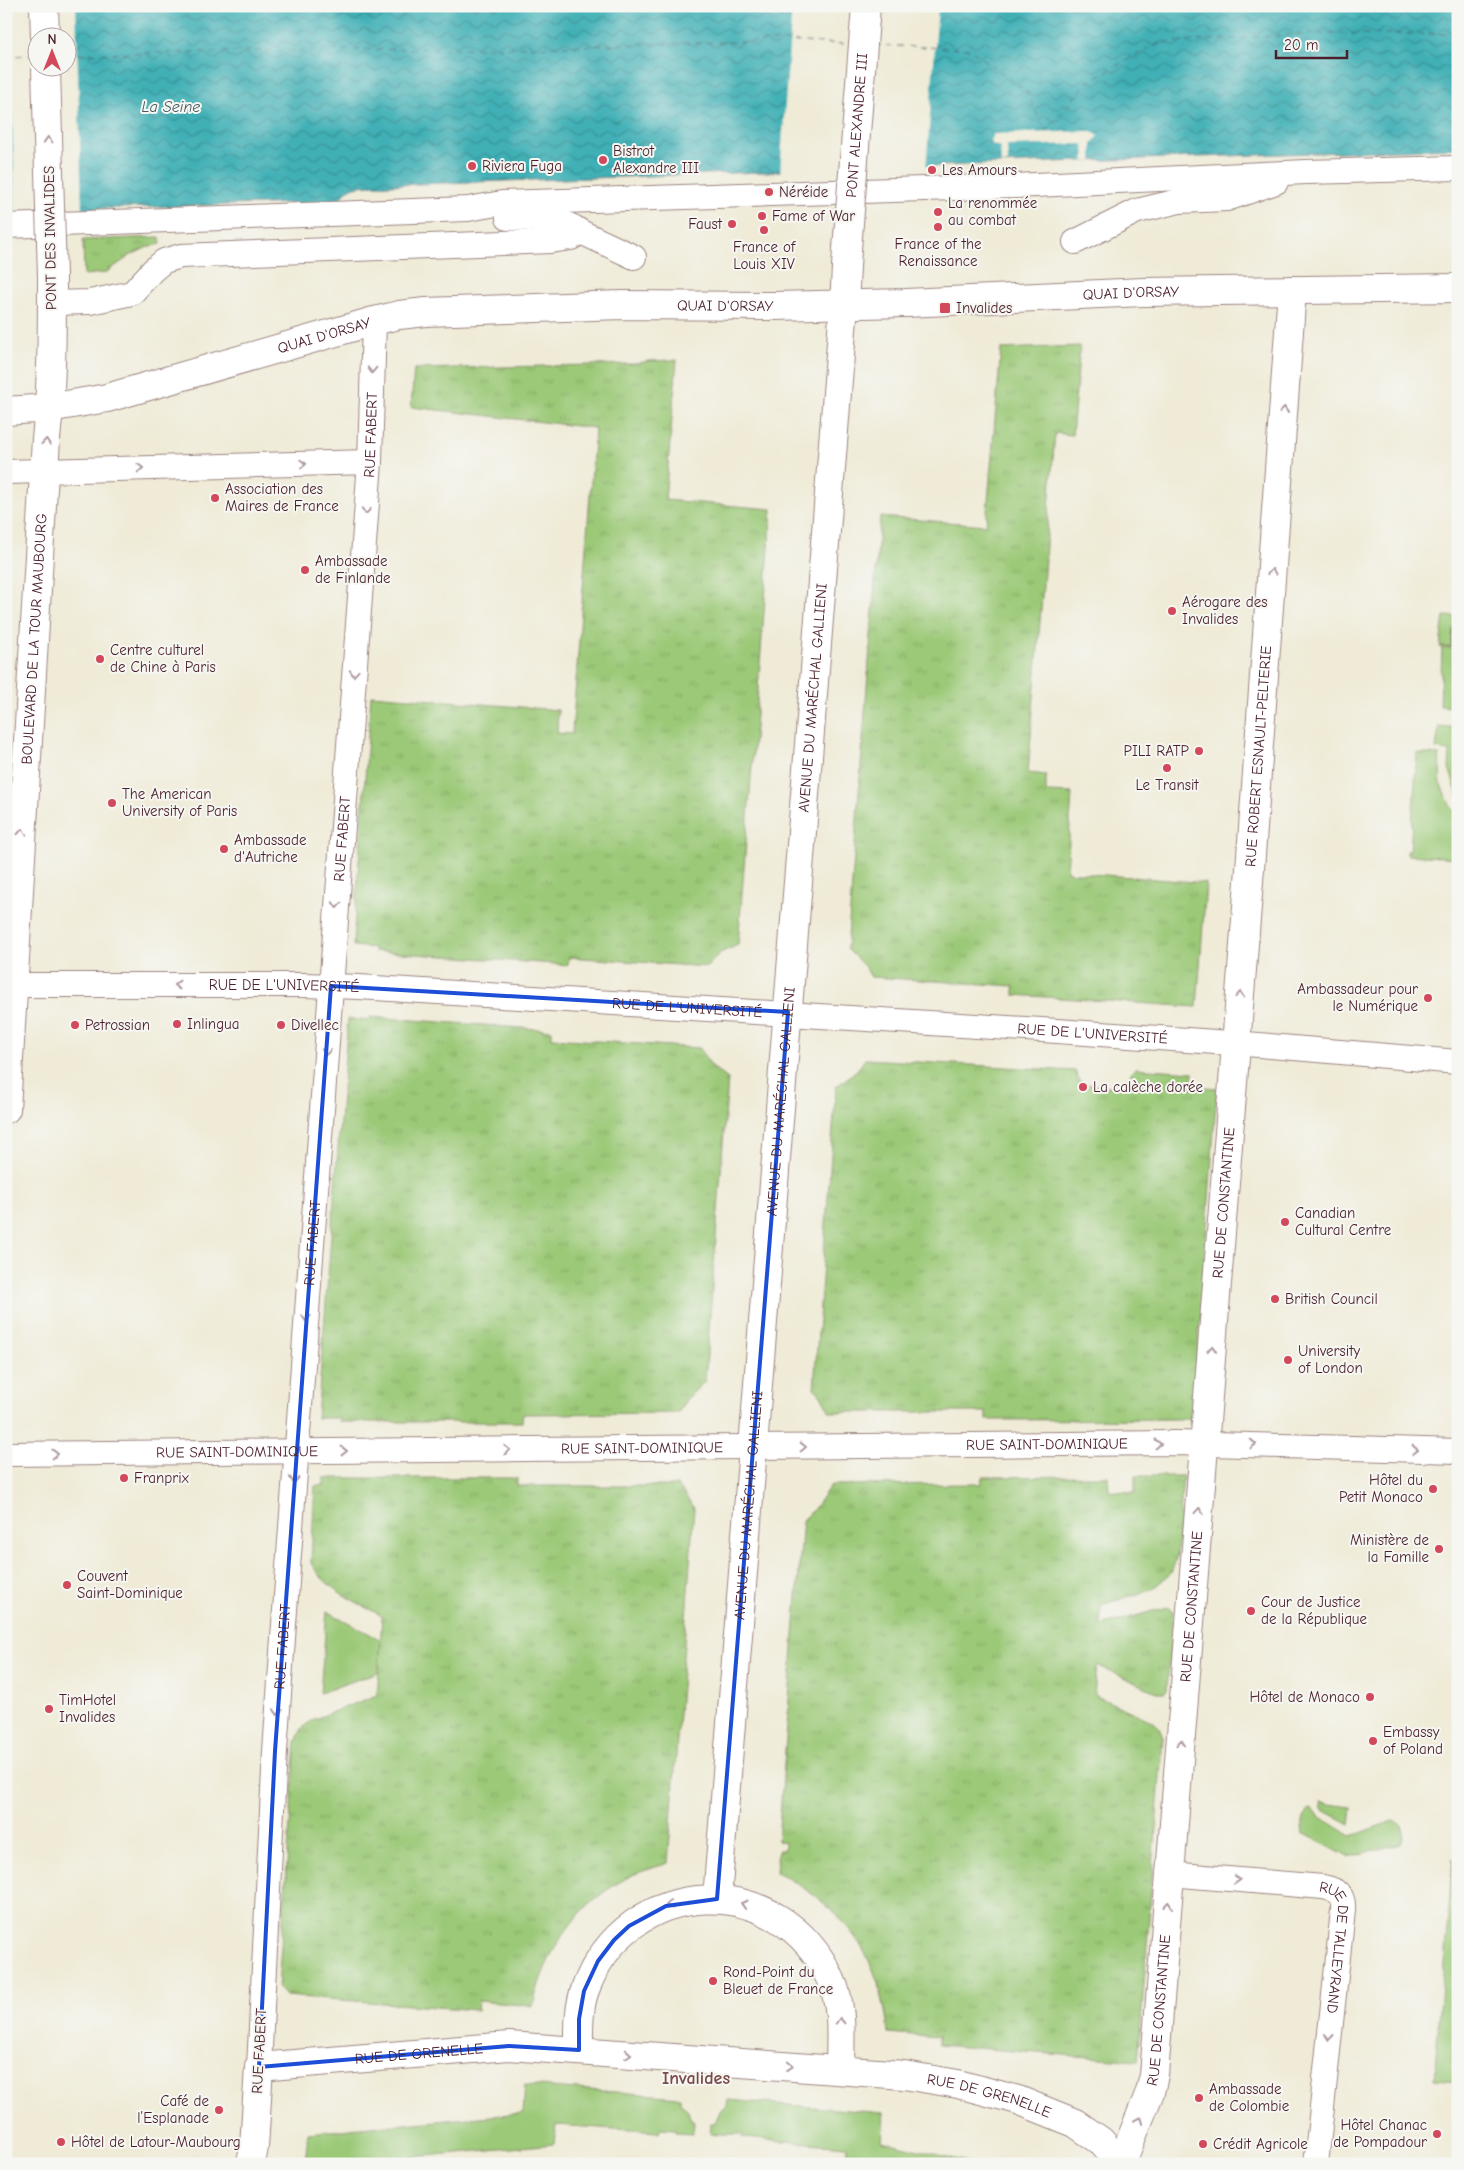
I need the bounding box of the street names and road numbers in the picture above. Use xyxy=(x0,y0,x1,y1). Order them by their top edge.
street label: PONT ALEXANDRE III xyxy=(842,52,871,198)
street label: PONT DES INVALIDES xyxy=(40,166,60,310)
street label: QUAI D'ORSAY xyxy=(1082,283,1179,304)
street label: QUAI D'ORSAY xyxy=(677,296,774,315)
street label: QUAI D'ORSAY xyxy=(275,313,373,357)
street label: RUE FABERT xyxy=(360,392,381,478)
street label: BOULEVARD DE LA TOUR MAUBOURG xyxy=(18,512,51,765)
street label: AVENUE DU MARÉCHAL GALLIENI xyxy=(795,582,831,813)
street label: RUE ROBERT ESNAULT-PELTERIE xyxy=(1241,645,1275,867)
street label: RUE FABERT xyxy=(330,795,354,882)
street label: RUE DE L'UNIVERSITÉ xyxy=(209,976,360,996)
street label: AVENUE DU MARÉCHAL GALLIENI xyxy=(762,986,799,1217)
street label: RUE DE L'UNIVERSITÉ xyxy=(612,994,763,1021)
street label: RUE DE L'UNIVERSITÉ xyxy=(1017,1020,1168,1048)
street label: RUE DE CONSTANTINE xyxy=(1208,1127,1238,1279)
street label: RUE FABERT xyxy=(300,1199,324,1286)
street label: AVENUE DU MARÉCHAL GALLIENI xyxy=(730,1390,766,1621)
street label: RUE SAINT-DOMINIQUE xyxy=(966,1434,1128,1454)
street label: RUE SAINT-DOMINIQUE xyxy=(561,1438,723,1458)
street label: RUE SAINT-DOMINIQUE xyxy=(156,1442,318,1462)
street label: RUE DE CONSTANTINE xyxy=(1176,1530,1206,1683)
street label: RUE FABERT xyxy=(270,1603,294,1690)
street label: RUE DE TALLEYRAND xyxy=(1318,1877,1352,2014)
street label: RUE DE CONSTANTINE xyxy=(1143,1934,1174,2088)
street label: RUE FABERT xyxy=(248,2008,270,2094)
street label: RUE DE GRENELLE xyxy=(354,2039,484,2068)
street label: RUE DE GRENELLE xyxy=(926,2070,1054,2121)

